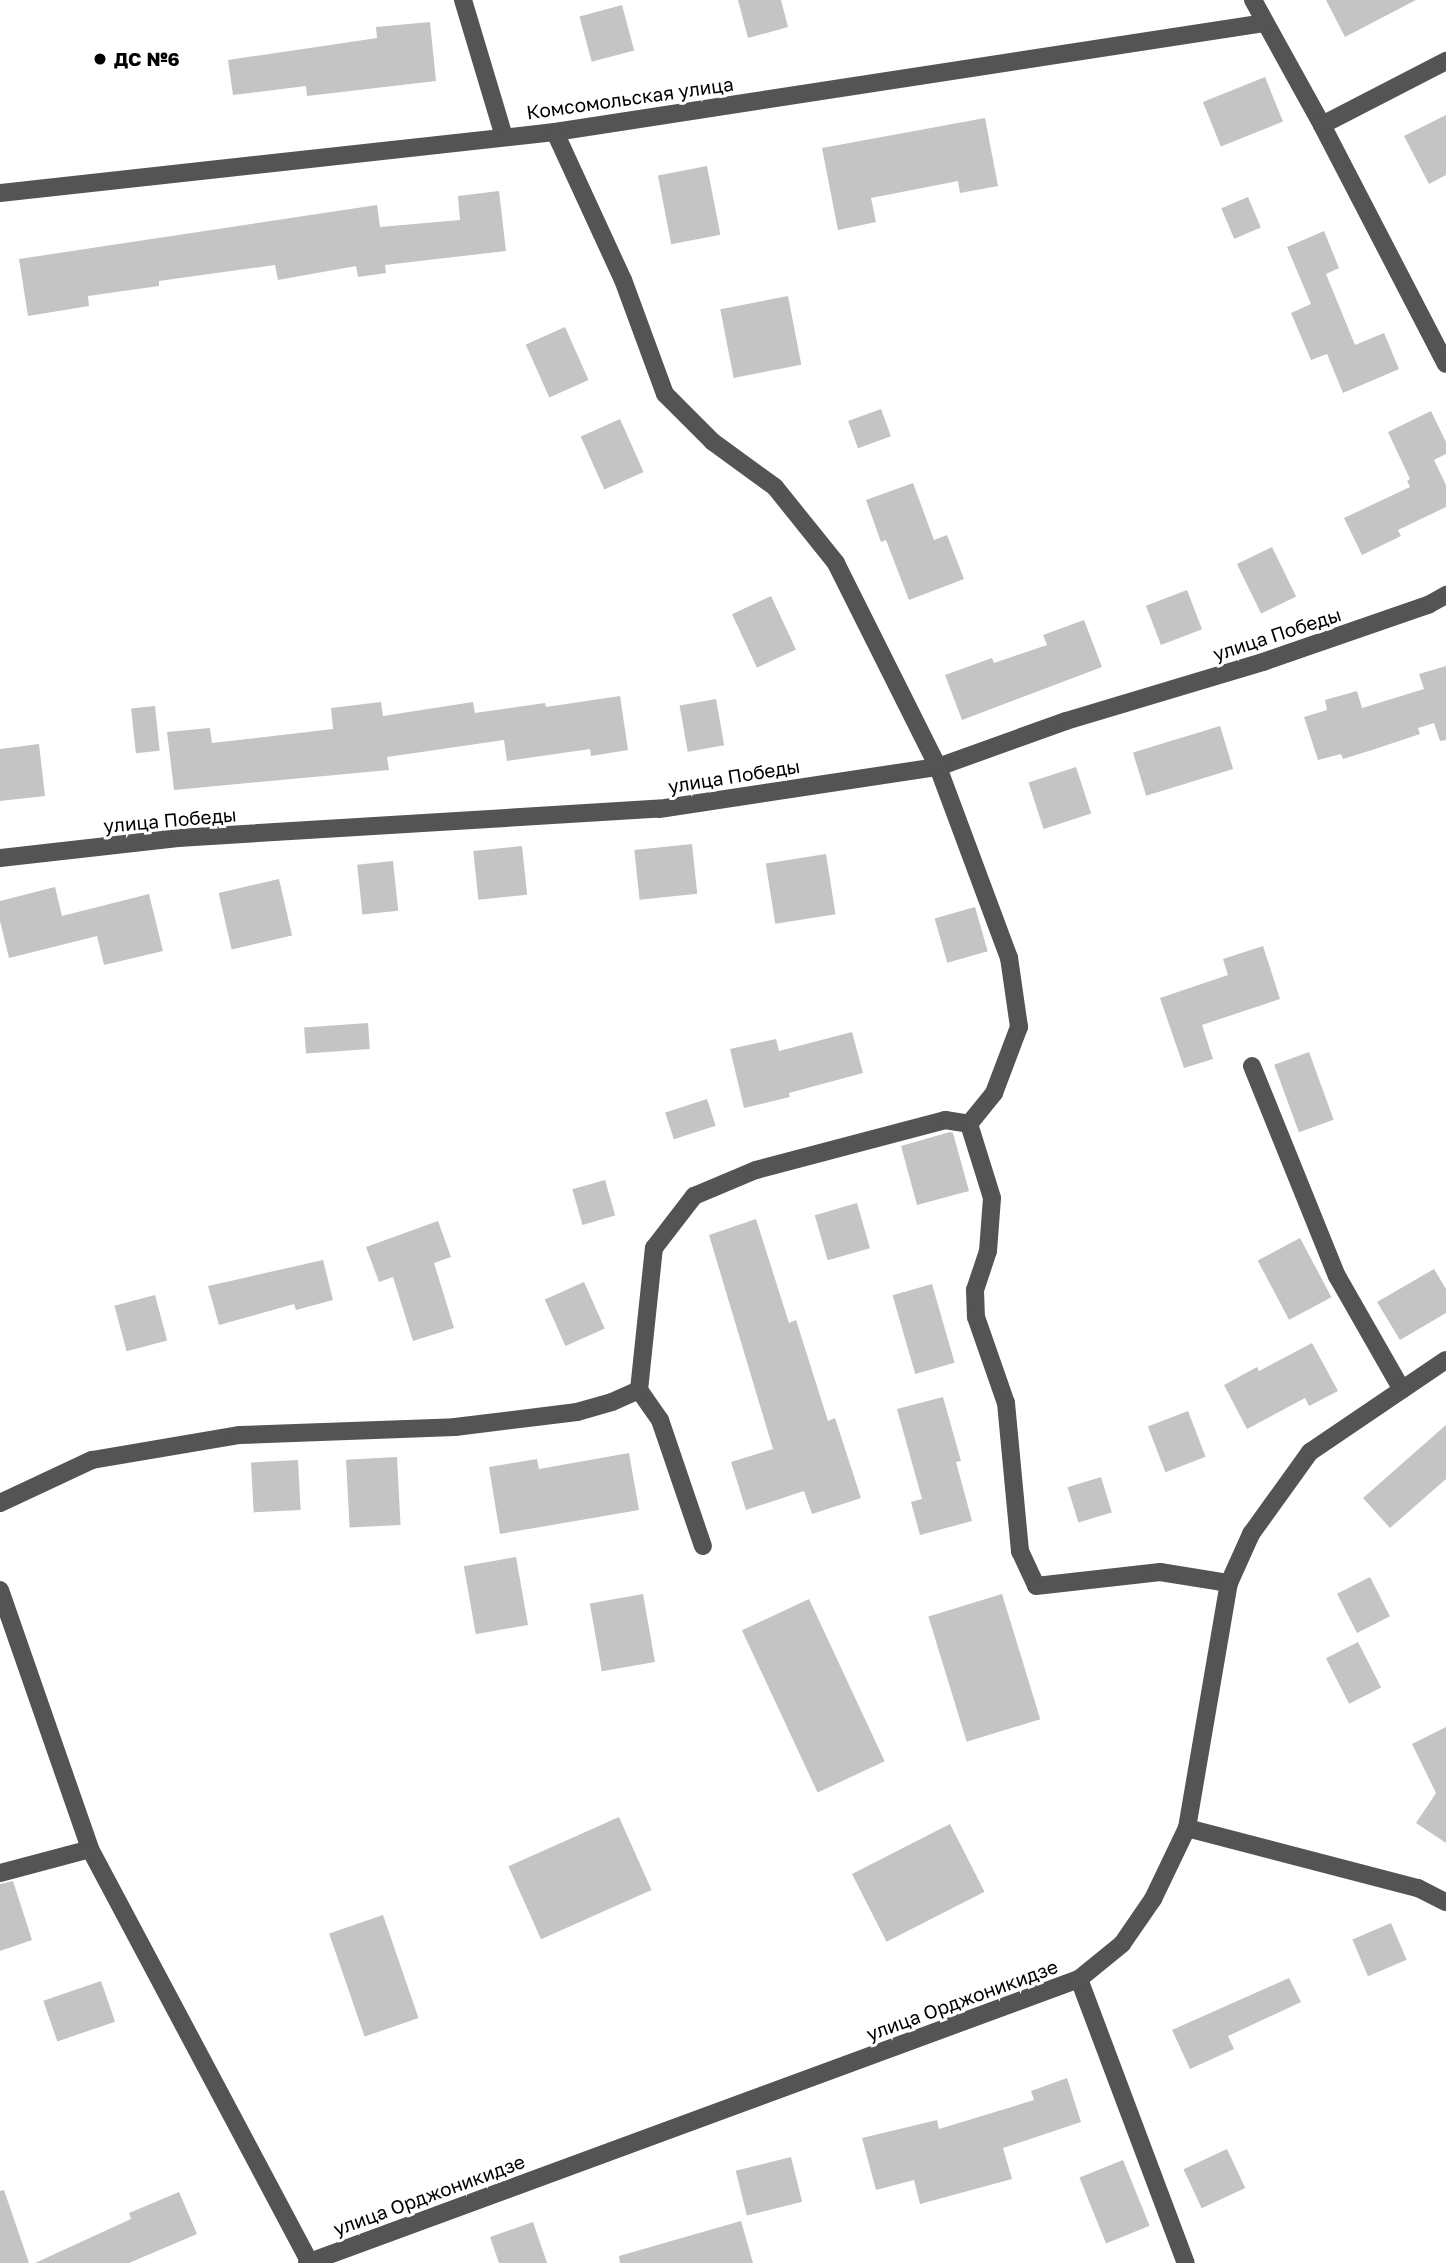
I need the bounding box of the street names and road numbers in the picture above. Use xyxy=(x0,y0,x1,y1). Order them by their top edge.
street label: Комсомольская улица xyxy=(525,72,735,124)
street label: улица Победы xyxy=(1210,603,1344,665)
street label: улица Победы xyxy=(666,754,802,798)
street label: улица Победы xyxy=(102,803,238,837)
street label: улица Орджоникидзе xyxy=(863,1955,1061,2045)
street label: улица Орджоникидзе xyxy=(330,2150,528,2240)

